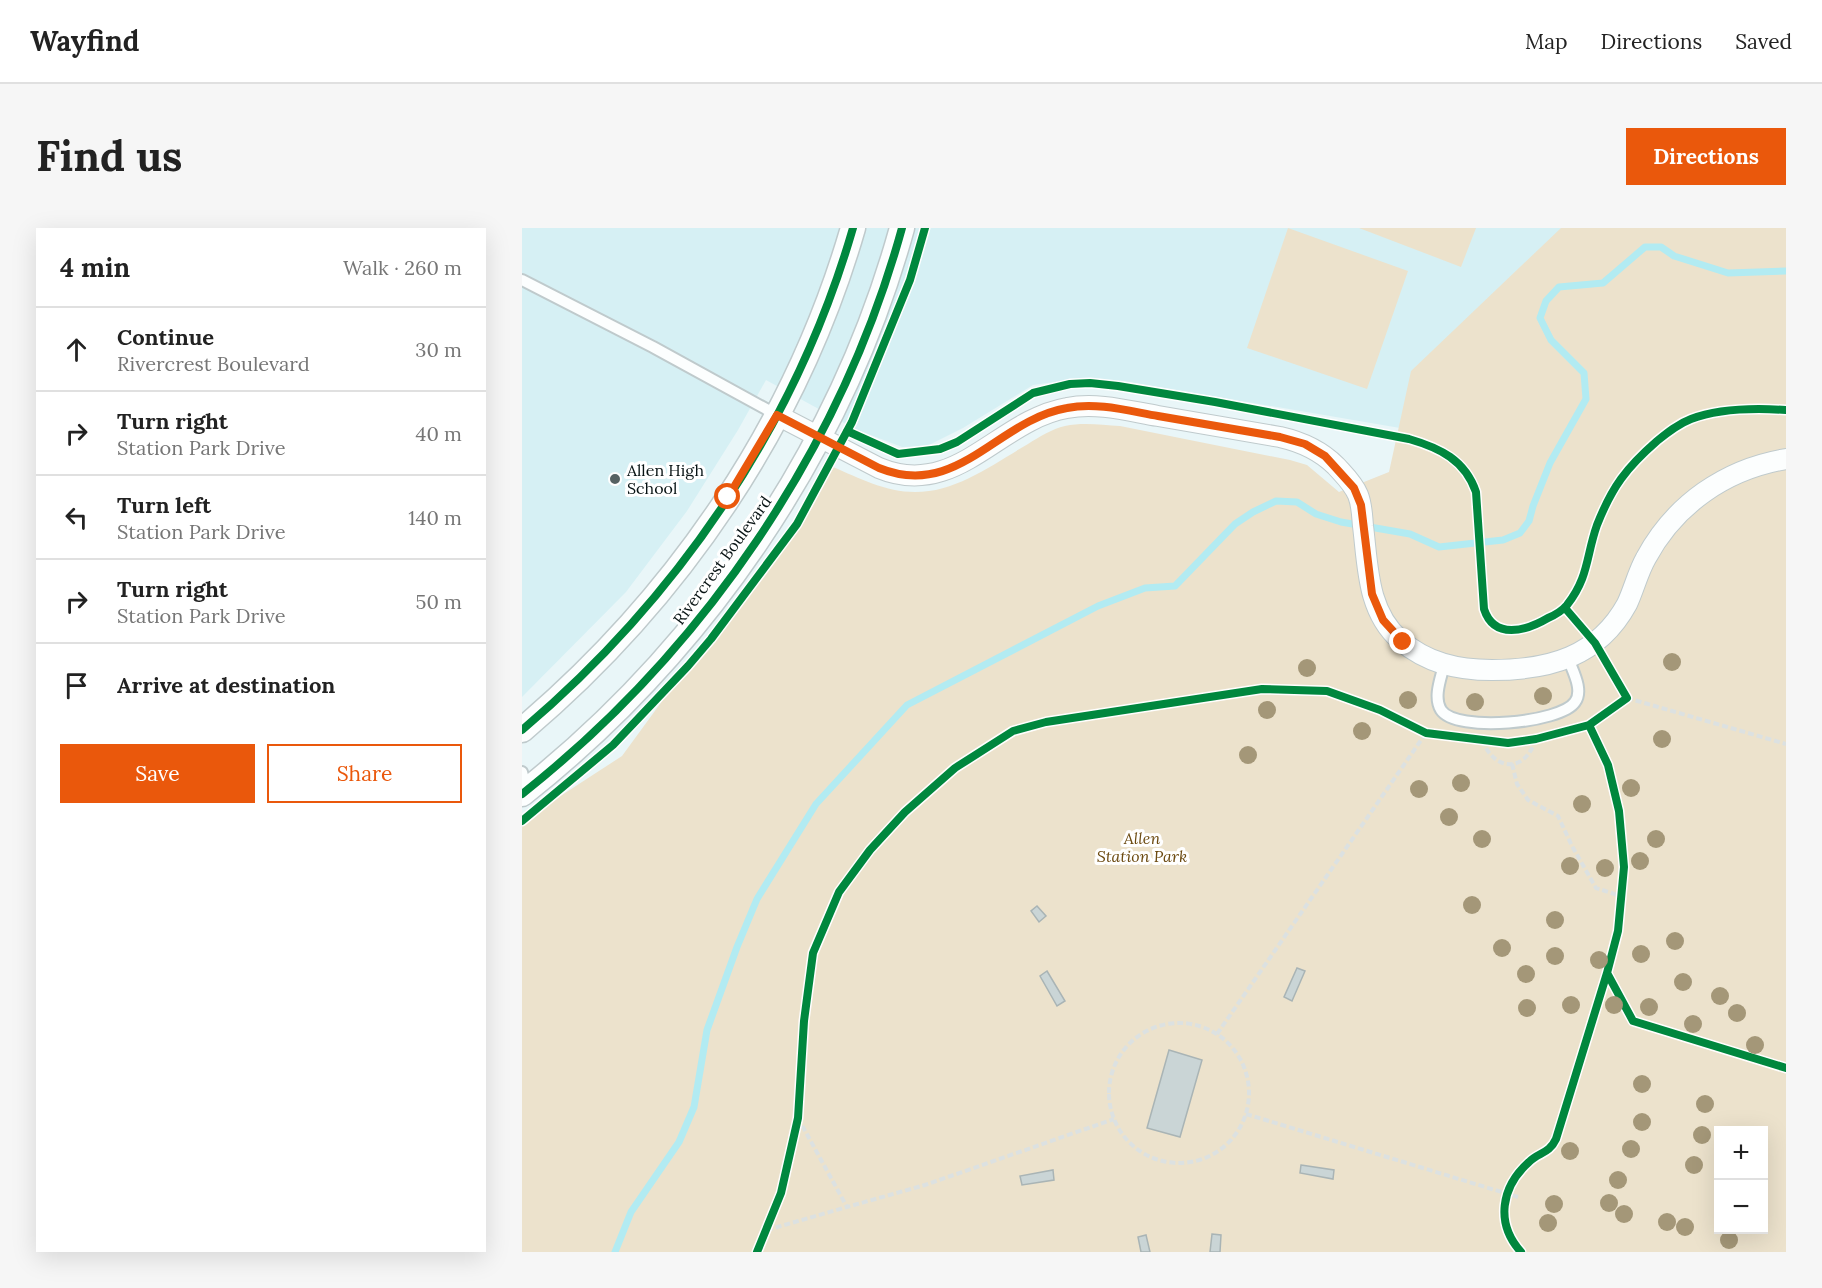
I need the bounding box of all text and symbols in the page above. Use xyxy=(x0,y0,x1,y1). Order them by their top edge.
text: Wayfind xyxy=(30,23,139,59)
text: Map xyxy=(1525,28,1568,55)
text: Directions xyxy=(1601,28,1702,55)
text: Saved xyxy=(1735,28,1792,55)
button: Directions xyxy=(1626,128,1786,185)
text: Find us xyxy=(36,129,182,183)
text: 4 min xyxy=(60,251,130,284)
text: Walk · 260 m xyxy=(343,255,462,280)
text: Continue xyxy=(117,323,214,351)
icon: ahead xyxy=(60,333,93,366)
text: 30 m xyxy=(415,337,462,362)
text: Rivercrest Boulevard xyxy=(117,351,310,376)
text: Turn right xyxy=(117,407,228,435)
icon: right xyxy=(60,417,93,450)
text: 40 m xyxy=(416,421,462,446)
text: Station Park Drive xyxy=(117,435,286,460)
place label: Allen High School xyxy=(626,460,704,498)
marker: Allen High School xyxy=(608,472,622,486)
route start xyxy=(714,483,740,509)
text: Turn left xyxy=(117,491,211,519)
street label: Rivercrest Boulevard xyxy=(669,491,776,628)
icon: left xyxy=(60,501,93,534)
text: 140 m xyxy=(408,505,462,530)
text: Station Park Drive xyxy=(117,519,286,544)
text: Turn right xyxy=(117,575,228,603)
icon: right xyxy=(60,585,93,618)
text: 50 m xyxy=(416,589,462,614)
text: Station Park Drive xyxy=(117,603,286,628)
route end xyxy=(1389,628,1415,654)
icon: arrive xyxy=(60,669,93,702)
text: Arrive at destination xyxy=(117,671,335,699)
button: Save xyxy=(60,744,255,803)
button: Share xyxy=(267,744,462,803)
park label: Allen Station Park xyxy=(1097,828,1187,866)
map controls xyxy=(1714,1126,1768,1234)
button: + xyxy=(1714,1126,1768,1180)
button: − xyxy=(1714,1180,1768,1234)

